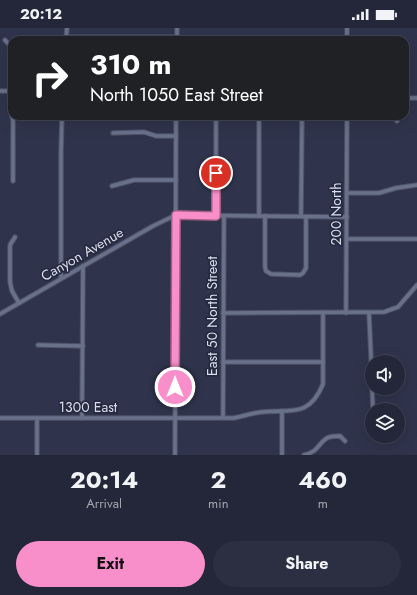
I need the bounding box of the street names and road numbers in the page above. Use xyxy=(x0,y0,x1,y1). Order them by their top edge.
street label: 200 North xyxy=(326,183,346,245)
street label: Canyon Avenue xyxy=(37,222,127,286)
street label: East 50 North Street xyxy=(202,255,222,376)
street label: 1300 East xyxy=(59,397,118,417)

